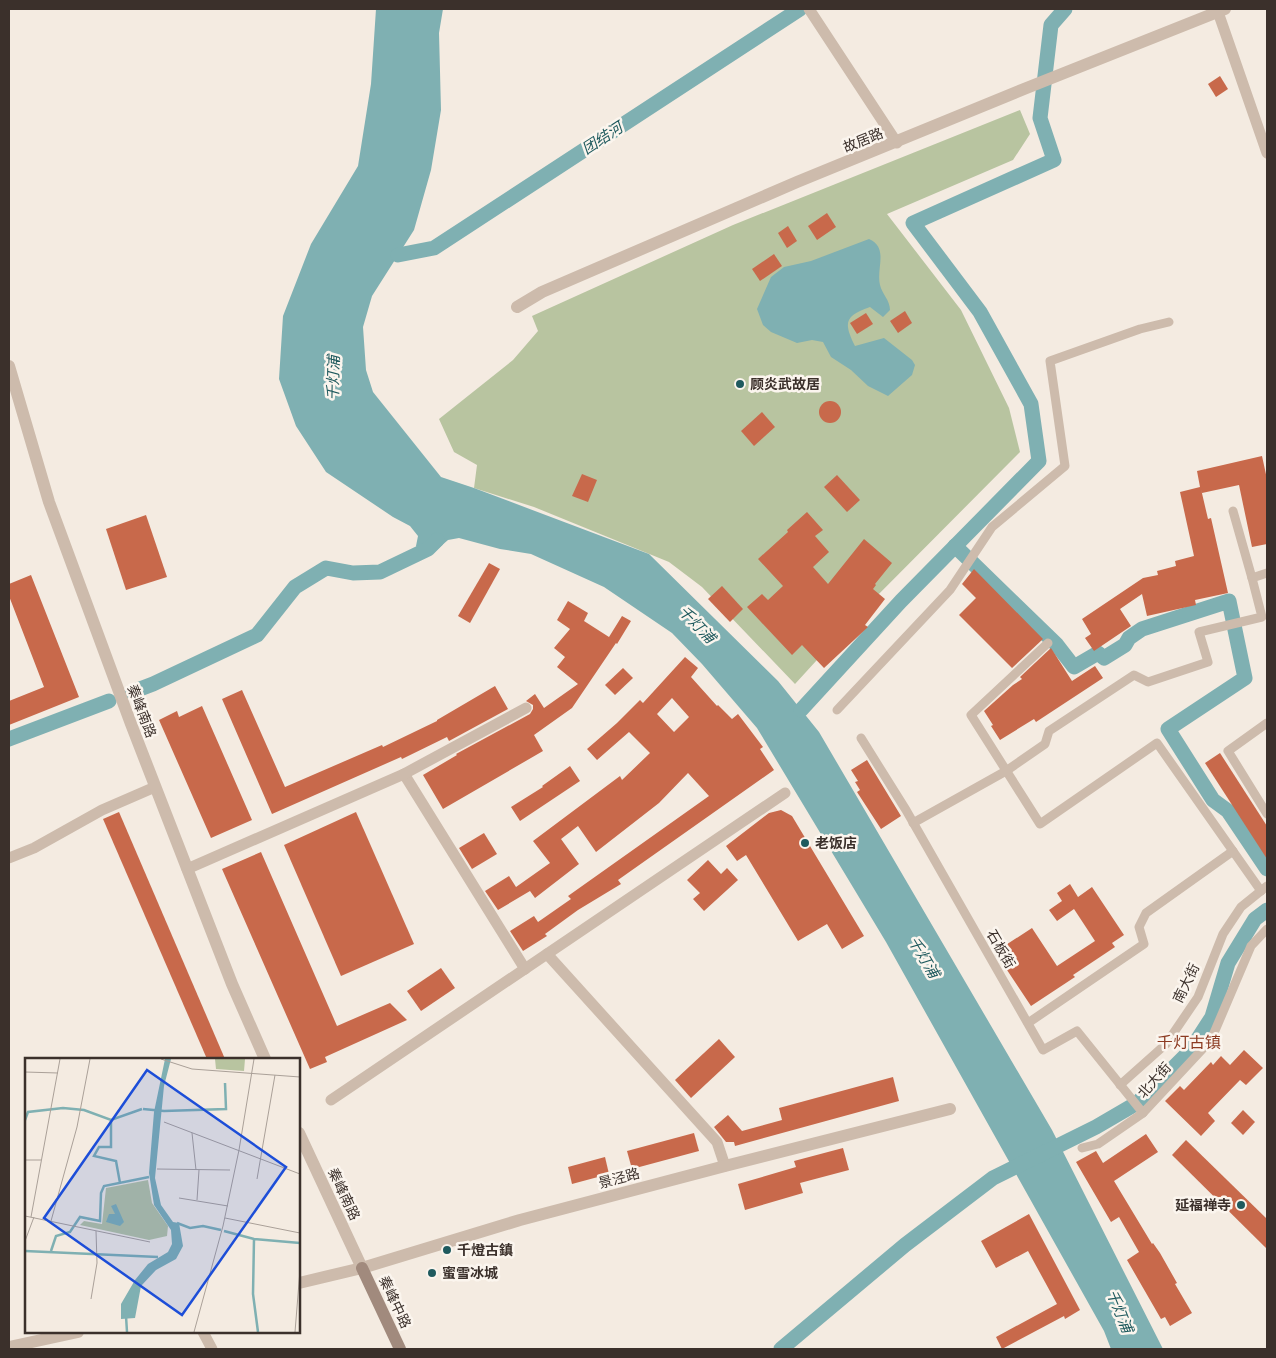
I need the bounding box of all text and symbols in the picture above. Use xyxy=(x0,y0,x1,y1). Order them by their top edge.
water label: 团结河 xyxy=(578,116,629,158)
street label: 故居路 xyxy=(840,124,886,156)
water label: 千灯浦 xyxy=(323,353,343,401)
place label: 顾炎武故居 xyxy=(750,375,820,393)
marker: 顾炎武故居 xyxy=(734,378,746,390)
water label: 千灯浦 xyxy=(675,601,721,648)
street label: 秦峰南路 xyxy=(124,682,160,740)
place label: 老饭店 xyxy=(815,834,857,852)
marker: 老饭店 xyxy=(799,837,811,849)
street label: 石板街 xyxy=(983,926,1019,972)
water label: 千灯浦 xyxy=(904,933,945,983)
street label: 南大街 xyxy=(1169,960,1203,1006)
district label: 千灯古镇 xyxy=(1157,1032,1221,1052)
inset map xyxy=(25,1058,300,1333)
street label: 北大街 xyxy=(1133,1058,1175,1102)
street label: 景泾路 xyxy=(596,1164,642,1192)
street label: 秦峰南路 xyxy=(324,1165,364,1223)
place label: 延福禅寺 xyxy=(1175,1196,1231,1214)
marker: 延福禅寺 xyxy=(1235,1199,1247,1211)
place label: 千燈古鎮 xyxy=(457,1241,513,1259)
marker: 千燈古鎮 xyxy=(441,1244,453,1256)
place label: 蜜雪冰城 xyxy=(442,1264,498,1282)
marker: 蜜雪冰城 xyxy=(426,1267,438,1279)
street label: 秦峰中路 xyxy=(375,1273,415,1331)
water label: 千灯浦 xyxy=(1103,1287,1138,1337)

